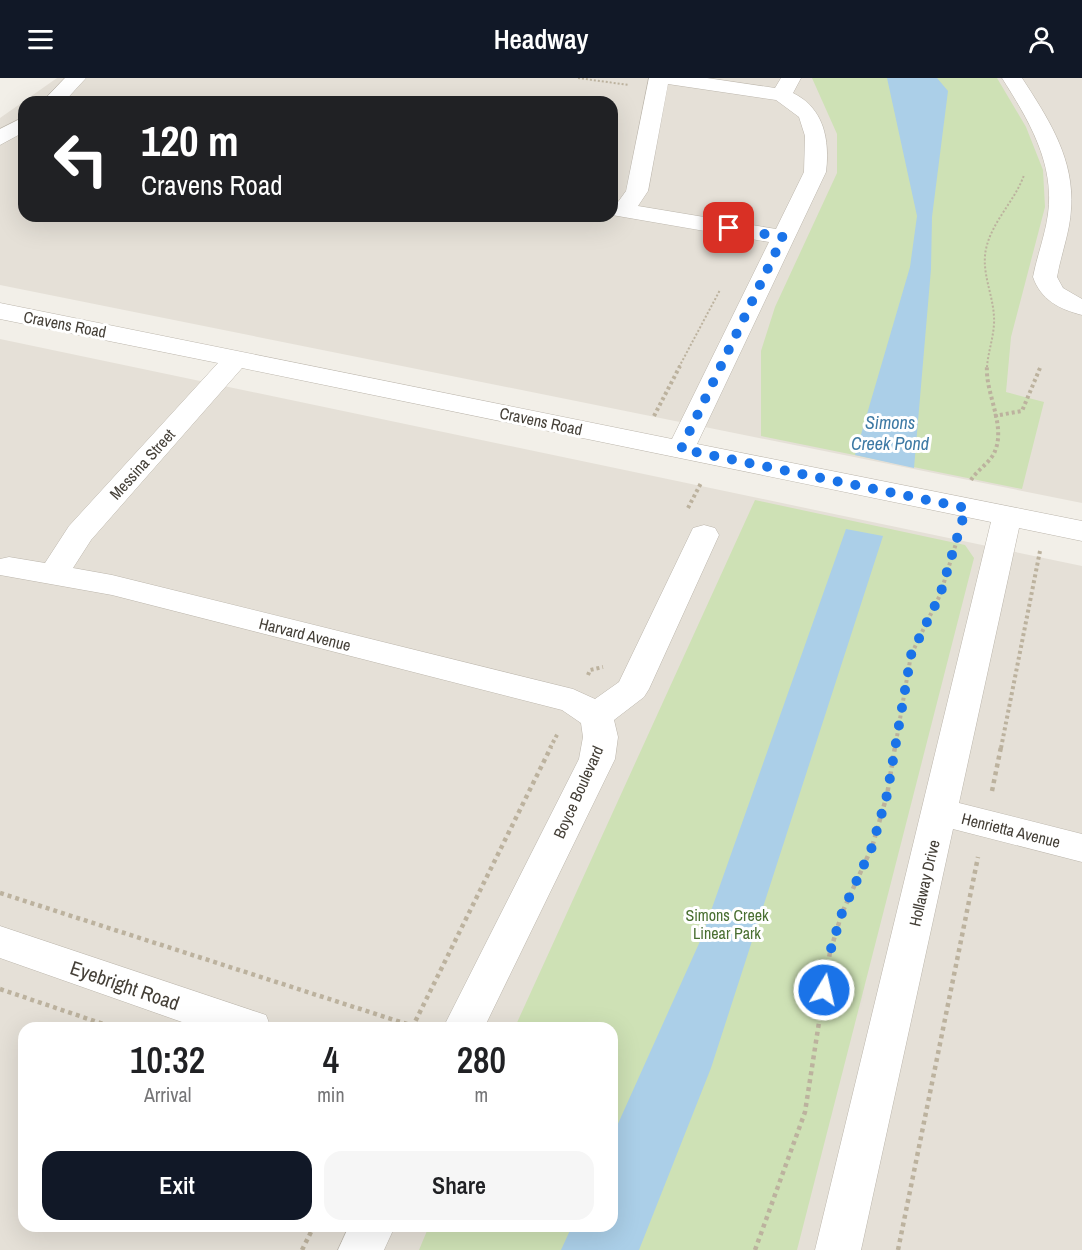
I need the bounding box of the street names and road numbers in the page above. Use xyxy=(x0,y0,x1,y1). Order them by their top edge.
street label: Cravens Road xyxy=(22,305,108,343)
street label: Cravens Road xyxy=(498,402,584,440)
street label: Messina Street xyxy=(104,424,180,504)
street label: Harvard Avenue xyxy=(257,612,353,656)
street label: Boyce Boulevard xyxy=(548,742,608,842)
street label: Henrietta Avenue xyxy=(959,807,1063,853)
street label: Hollaway Drive xyxy=(903,838,945,928)
street label: Eyebright Road xyxy=(67,954,183,1016)

